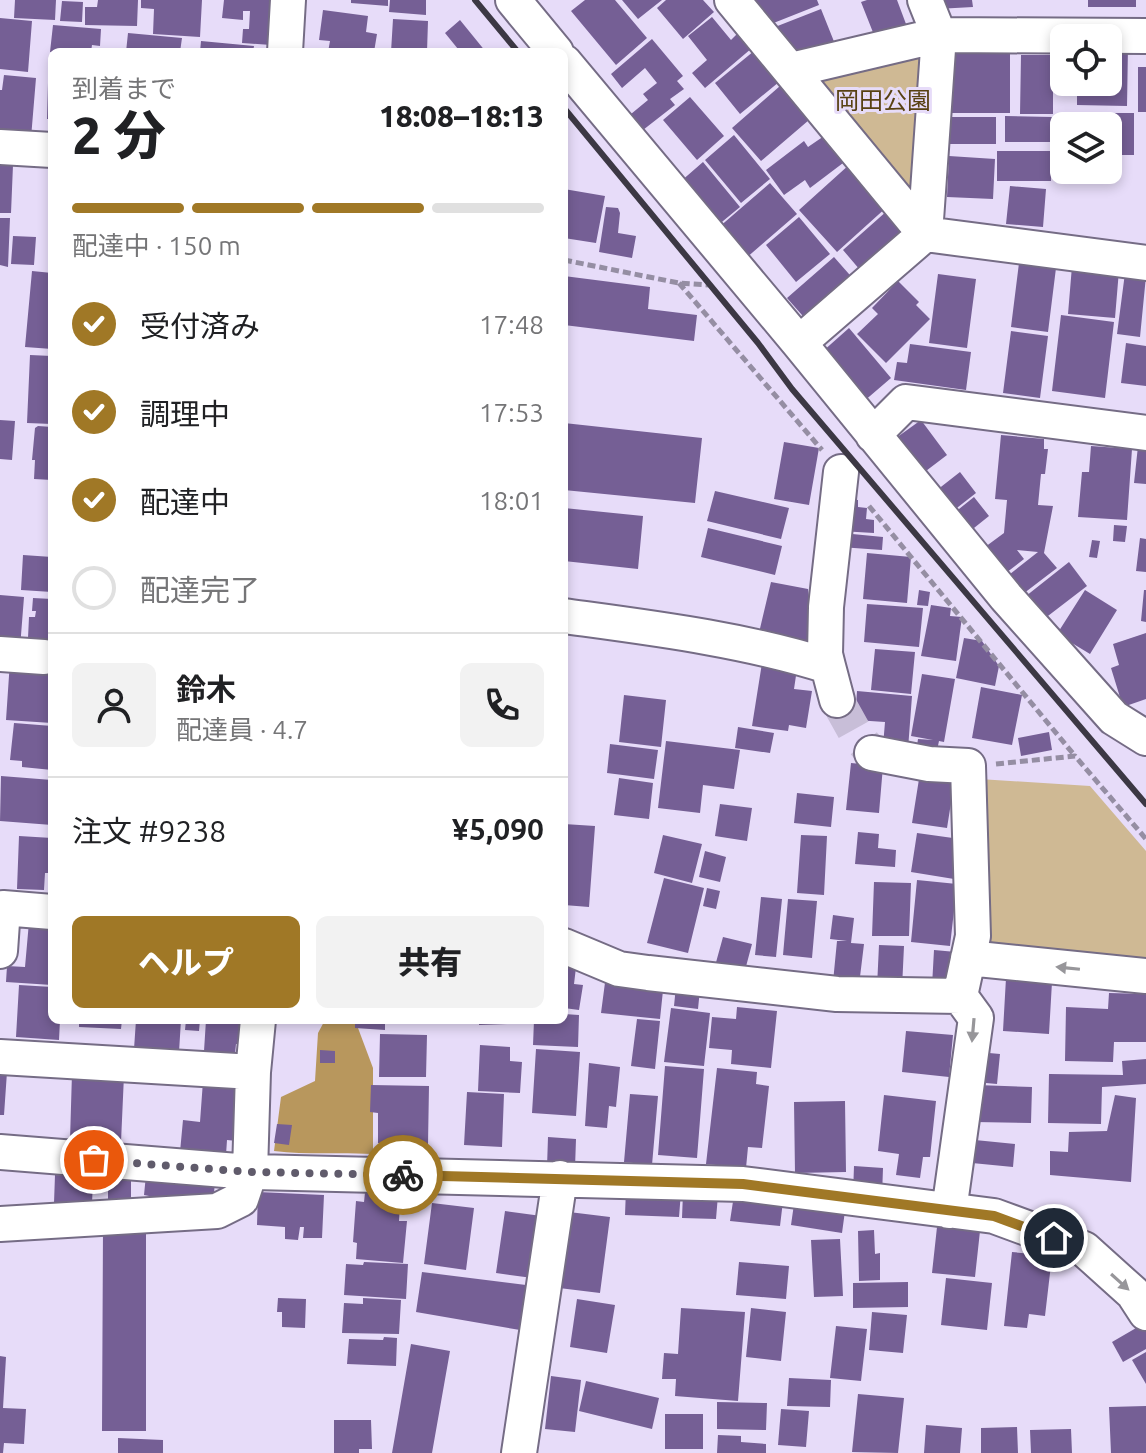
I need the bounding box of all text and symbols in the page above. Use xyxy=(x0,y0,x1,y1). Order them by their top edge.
map controls xyxy=(1050,24,1122,184)
button: locate xyxy=(1050,24,1122,96)
text: 到着まで xyxy=(72,74,176,103)
park label: 岡田公園 xyxy=(835,87,931,114)
text: 18:08–18:13 xyxy=(379,99,544,133)
text: 2 分 xyxy=(72,106,166,164)
button: layers xyxy=(1050,112,1122,184)
text: 配達中 · 150 m xyxy=(72,231,241,260)
icon: check xyxy=(72,302,116,346)
text: 受付済み xyxy=(140,309,260,343)
text: 17:48 xyxy=(479,310,544,339)
icon: check xyxy=(72,390,116,434)
text: 調理中 xyxy=(140,397,230,431)
text: 17:53 xyxy=(479,398,544,427)
icon: check xyxy=(72,478,116,522)
text: 配達中 xyxy=(140,485,230,519)
text: 18:01 xyxy=(479,486,544,515)
text: 配達完了 xyxy=(140,573,260,607)
button: person xyxy=(72,663,156,747)
button: phone xyxy=(460,663,544,747)
text: 鈴木 xyxy=(176,672,236,706)
text: 配達員 · 4.7 xyxy=(176,715,308,744)
text: ¥5,090 xyxy=(452,812,544,846)
text: 注文 #9238 xyxy=(72,814,226,848)
button: ヘルプ xyxy=(72,916,300,1008)
button: 共有 xyxy=(316,916,544,1008)
one-way arrow xyxy=(1056,962,1081,975)
one-way arrow xyxy=(966,1017,979,1042)
pin xyxy=(60,1126,128,1194)
courier xyxy=(363,1135,443,1215)
icon: bag xyxy=(72,1138,116,1182)
icon: bike xyxy=(381,1153,425,1197)
pin xyxy=(1020,1204,1088,1272)
icon: home xyxy=(1032,1216,1076,1260)
one-way arrow xyxy=(1111,1272,1130,1290)

